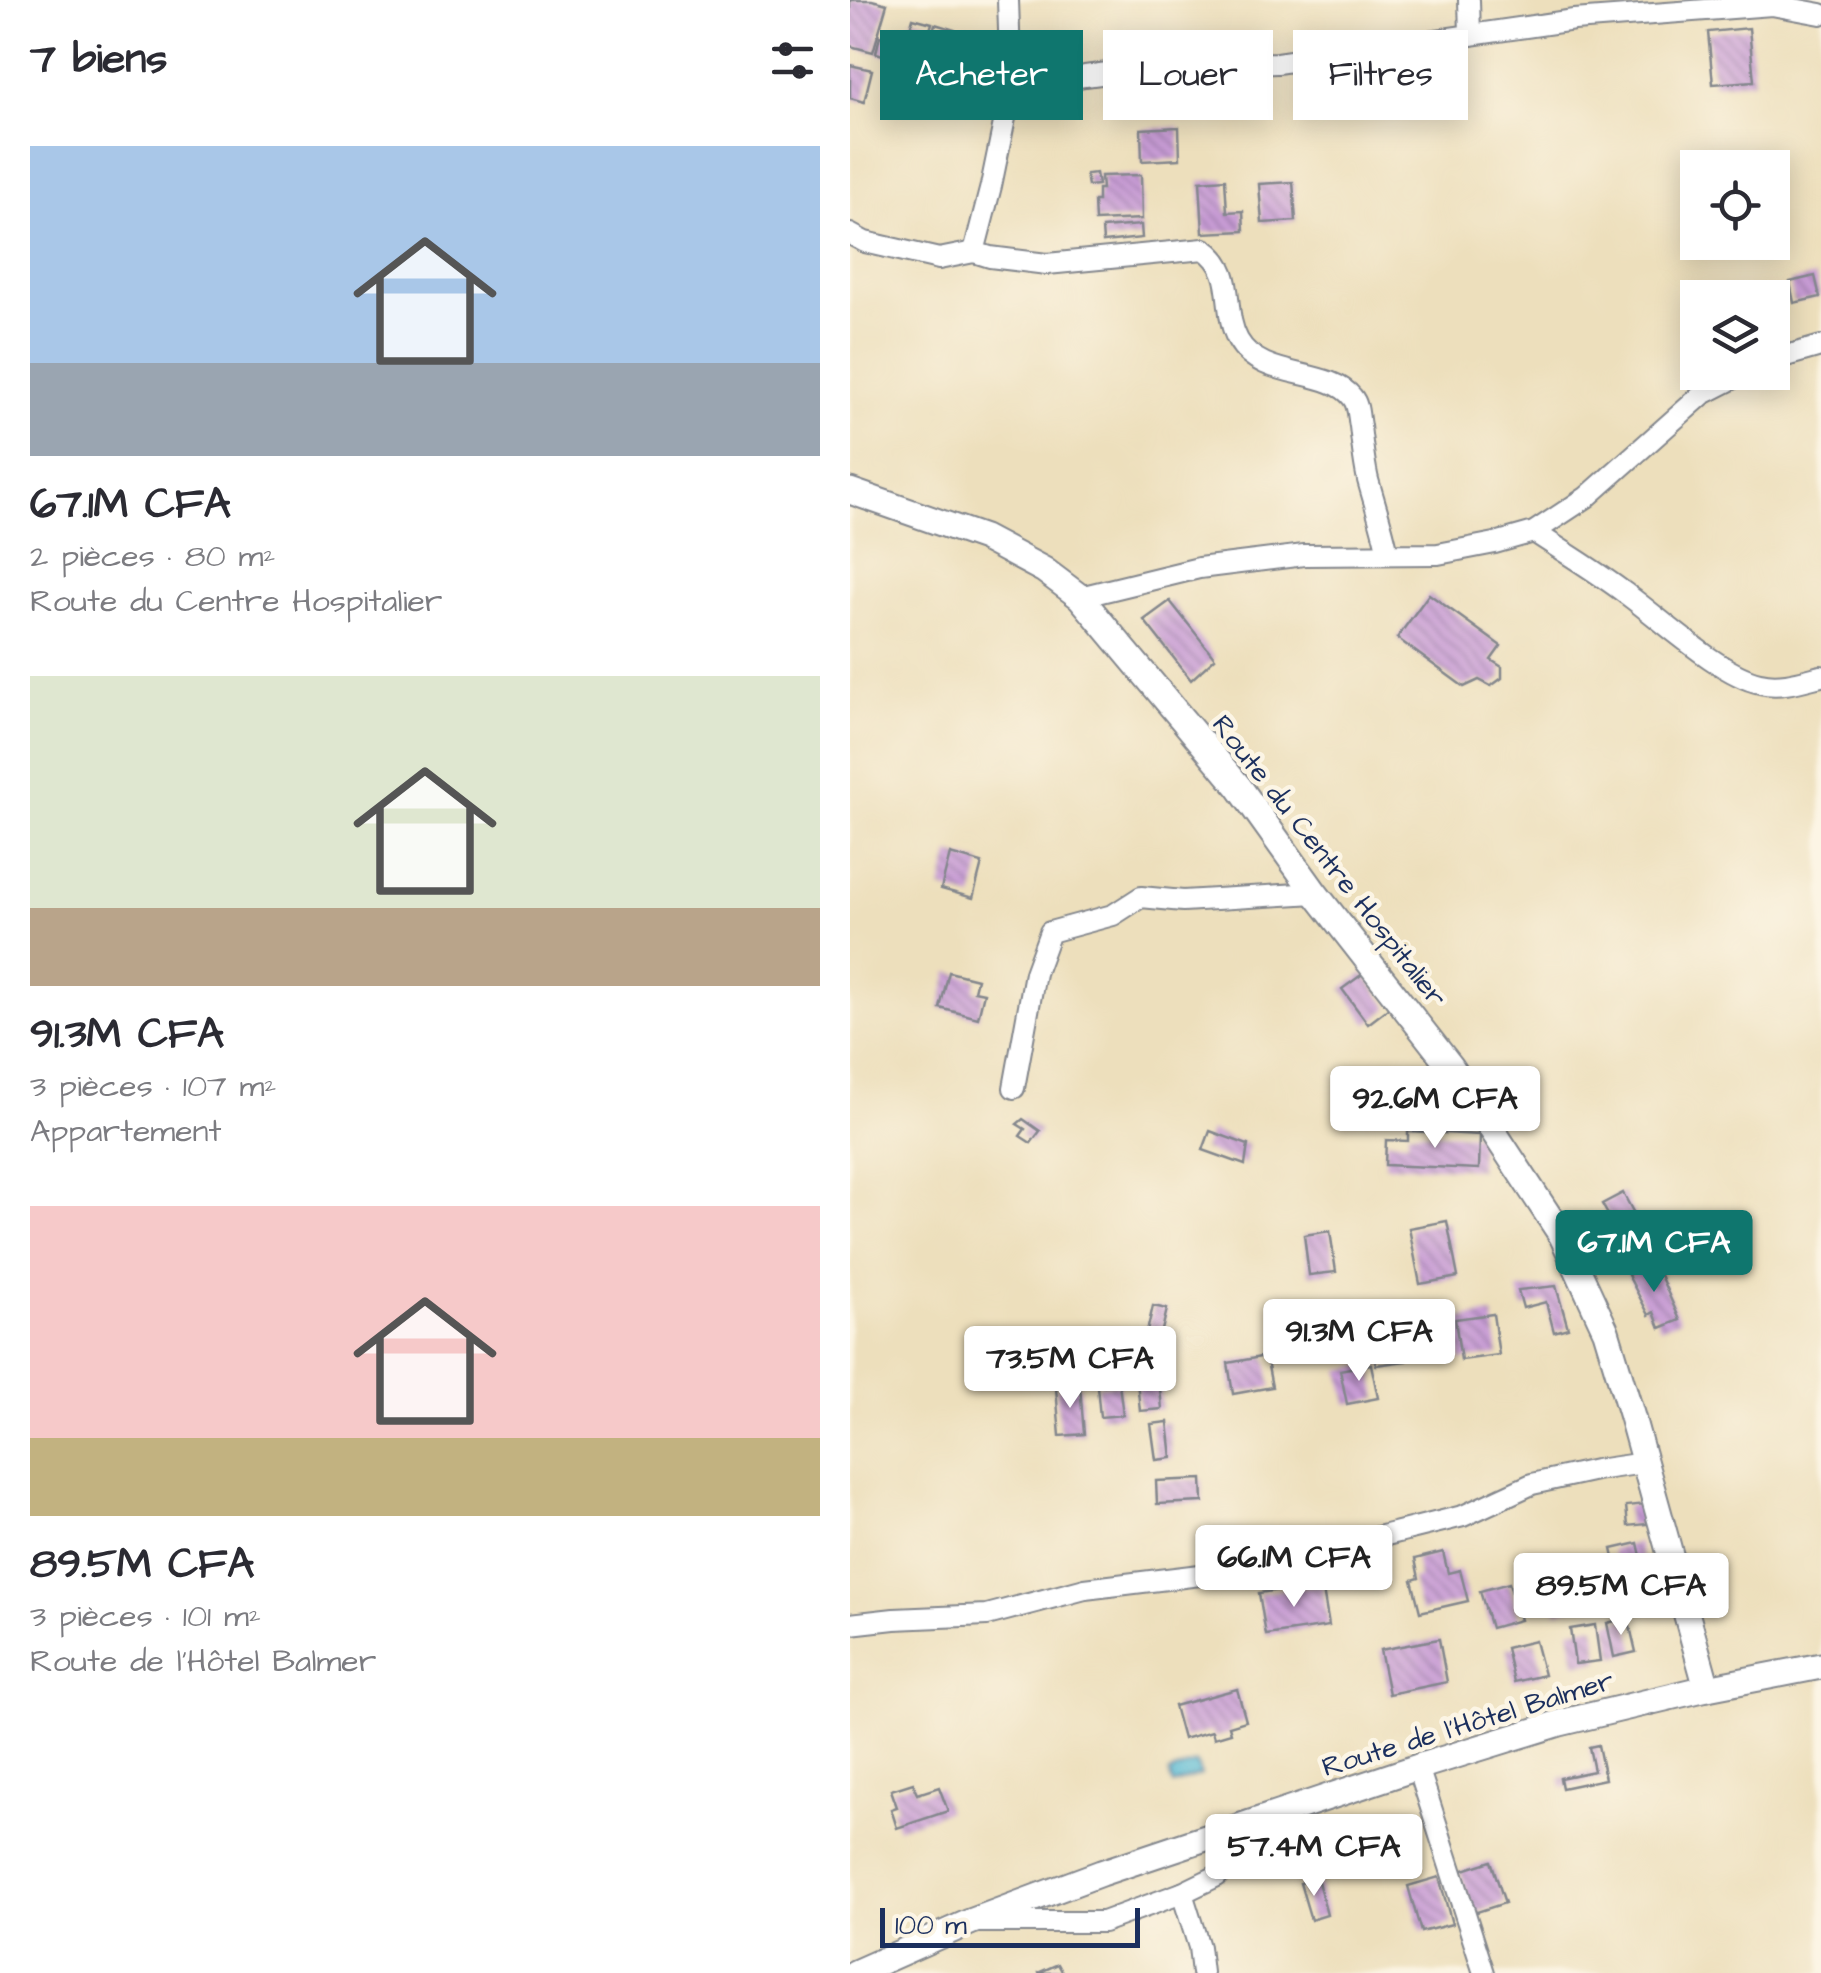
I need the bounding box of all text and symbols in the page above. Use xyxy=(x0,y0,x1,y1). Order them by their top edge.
chip: Acheter xyxy=(880,30,1083,120)
chip: Louer xyxy=(1103,30,1273,120)
chip: Filtres xyxy=(1293,30,1468,120)
text: 7 biens xyxy=(30,31,167,89)
icon: filters xyxy=(765,33,820,88)
map controls xyxy=(1680,150,1790,390)
button: locate xyxy=(1680,150,1790,260)
icon: home xyxy=(335,211,515,391)
button: layers xyxy=(1680,280,1790,390)
text: 67.1M CFA xyxy=(30,476,231,534)
text: 2 pièces · 80 m² xyxy=(30,534,276,579)
text: Route du Centre Hospitalier xyxy=(30,579,442,624)
street label: Route du Centre Hospitalier xyxy=(1203,707,1455,1015)
icon: home xyxy=(335,741,515,921)
text: 91.3M CFA xyxy=(30,1006,224,1064)
text: 3 pièces · 107 m² xyxy=(30,1064,277,1109)
pin: 92.6M CFA xyxy=(1321,1066,1549,1151)
text: 92.6M CFA xyxy=(1352,1076,1518,1121)
text: Appartement xyxy=(30,1109,221,1154)
pin: 67.1M CFA xyxy=(1540,1210,1768,1295)
text: 67.1M CFA xyxy=(1578,1220,1730,1265)
icon: home xyxy=(335,1271,515,1451)
pin: 91.3M CFA xyxy=(1245,1299,1473,1384)
text: 91.3M CFA xyxy=(1285,1309,1433,1354)
pin: 73.5M CFA xyxy=(956,1326,1184,1411)
text: 73.5M CFA xyxy=(986,1336,1154,1381)
pin: 66.1M CFA xyxy=(1180,1525,1408,1610)
text: 66.1M CFA xyxy=(1217,1535,1371,1580)
text: 89.5M CFA xyxy=(30,1536,254,1594)
pin: 89.5M CFA xyxy=(1507,1553,1735,1638)
text: 89.5M CFA xyxy=(1536,1563,1706,1608)
text: 3 pièces · 101 m² xyxy=(30,1594,261,1639)
text: Route de l'Hôtel Balmer xyxy=(30,1639,376,1684)
street label: Route de l'Hôtel Balmer xyxy=(1317,1661,1619,1787)
pin: 57.4M CFA xyxy=(1200,1814,1428,1899)
text: 57.4M CFA xyxy=(1227,1824,1401,1869)
scale bar xyxy=(880,1903,1140,1948)
text: 100 m xyxy=(895,1906,967,1945)

